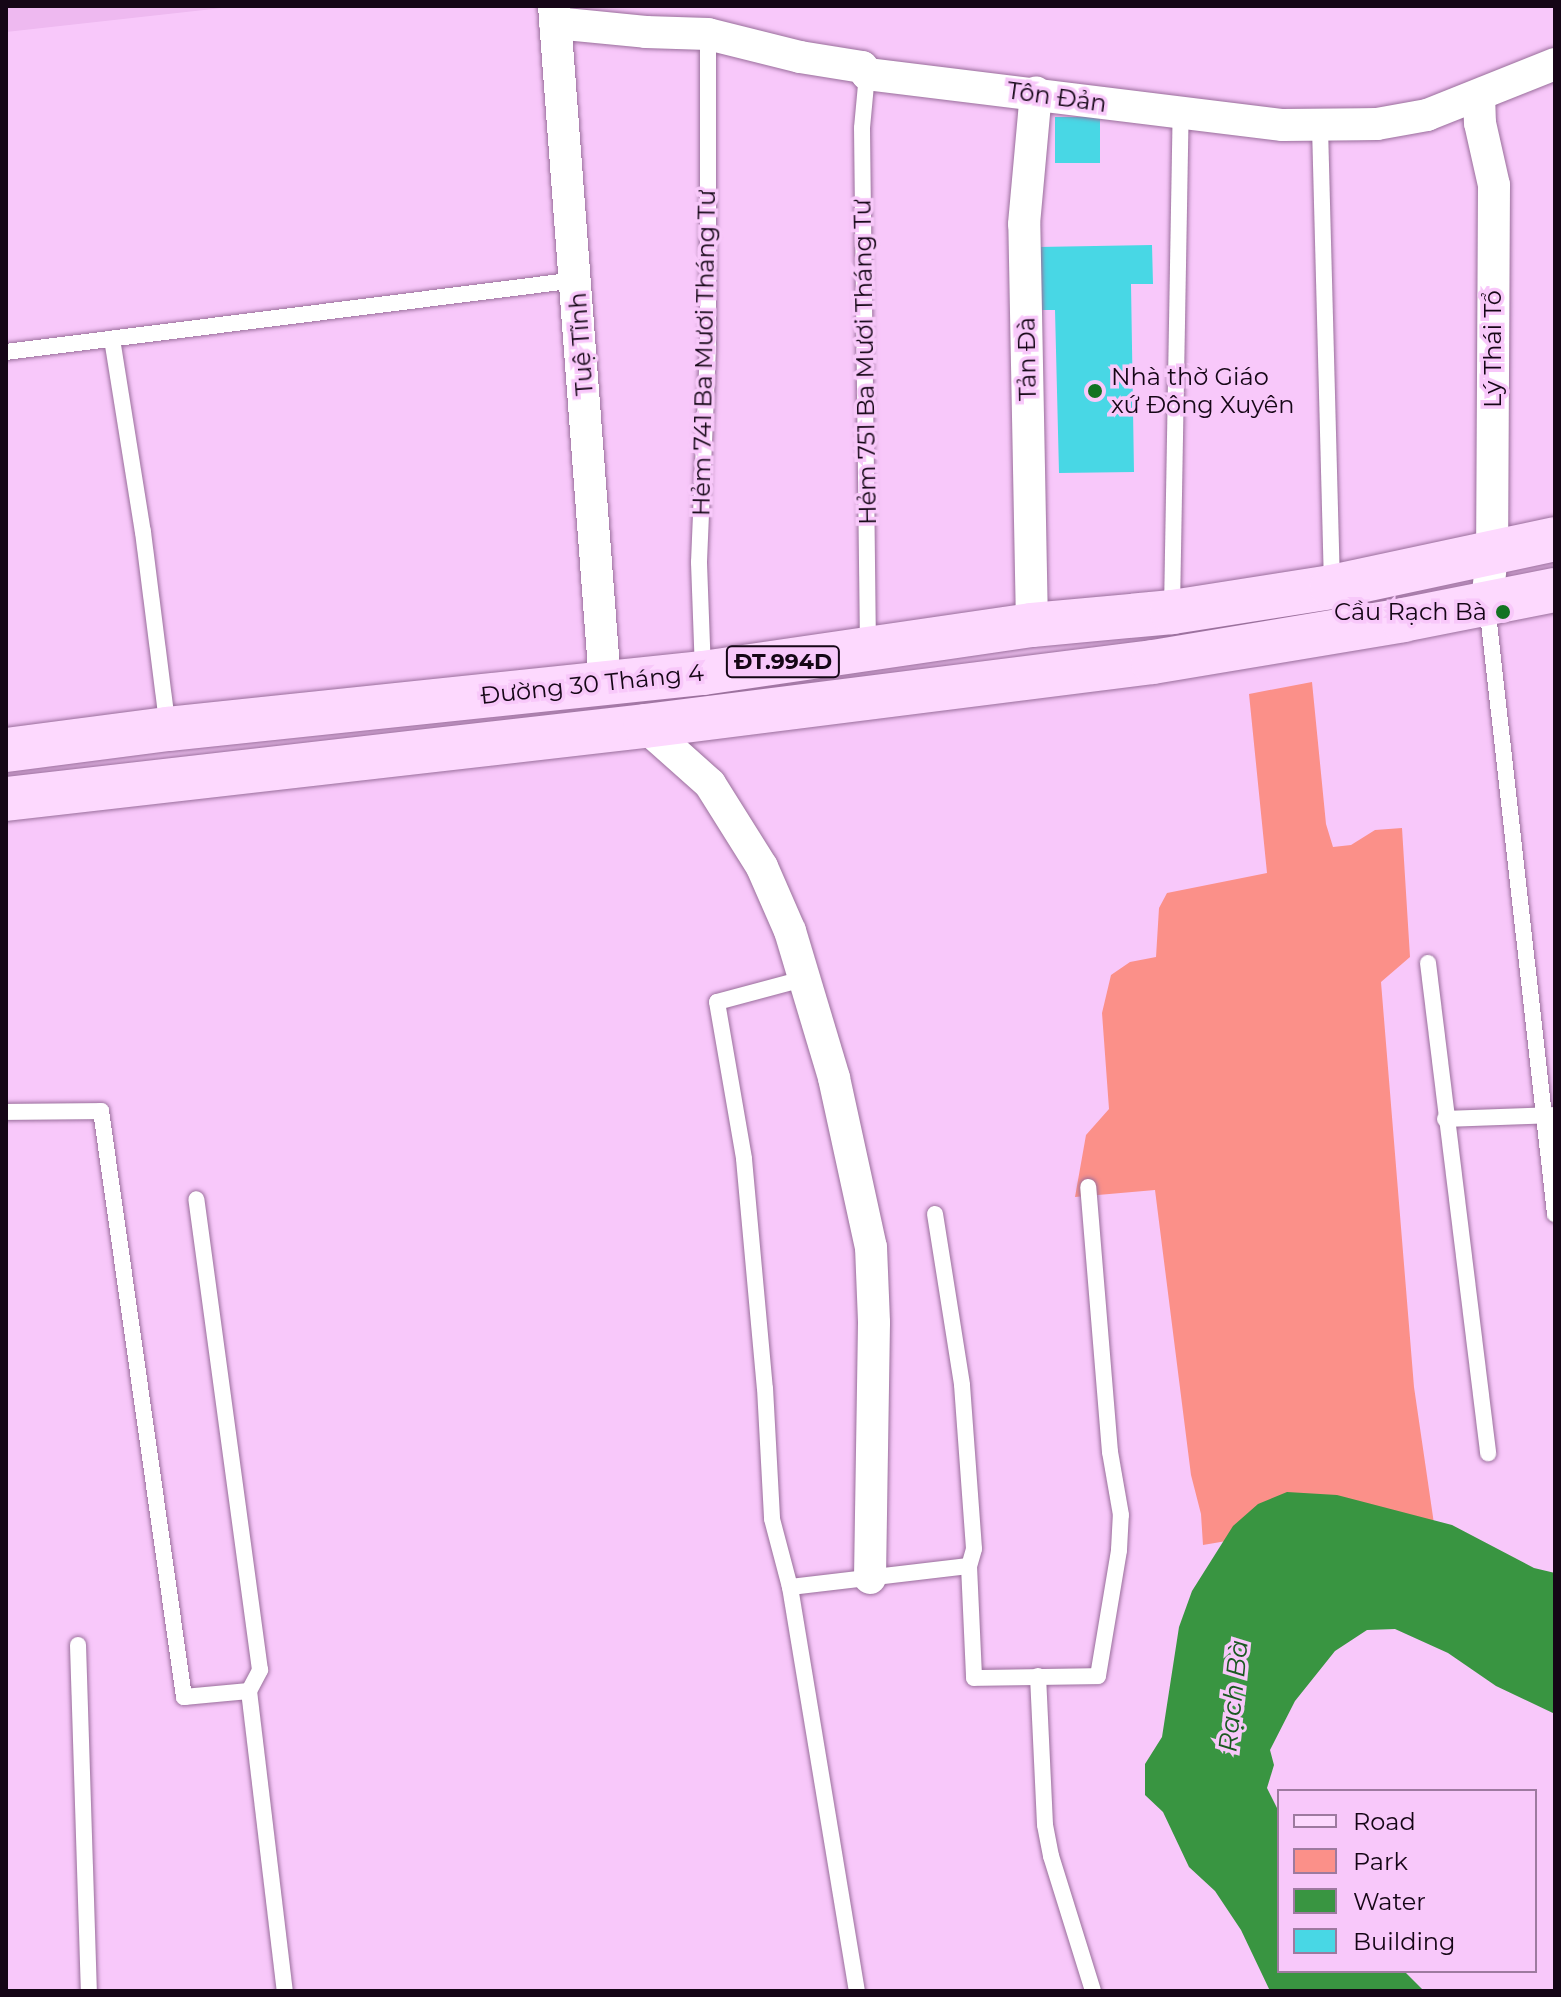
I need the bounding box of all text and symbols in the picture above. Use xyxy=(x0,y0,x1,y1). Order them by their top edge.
street label: Tôn Đản xyxy=(1005,76,1109,118)
street label: Hẻm 741 Ba Mươi Tháng Tư xyxy=(687,190,721,516)
street label: Hẻm 751 Ba Mươi Tháng Tư xyxy=(848,199,882,525)
street label: Lý Thái Tổ xyxy=(1479,290,1507,408)
street label: Tuệ Tĩnh xyxy=(563,291,599,397)
street label: Tản Đà xyxy=(1012,317,1042,401)
place label: Nhà thờ Giáo xứ Đông Xuyên xyxy=(1111,363,1295,419)
marker: Nhà thờ Giáo xứ Đông Xuyên xyxy=(1086,382,1104,400)
place label: Cầu Rạch Bà xyxy=(1334,598,1487,626)
marker: Cầu Rạch Bà xyxy=(1494,603,1512,621)
road number: ĐT.994D xyxy=(725,644,841,680)
street label: Đường 30 Tháng 4 xyxy=(479,658,705,710)
water label: Rạch Bà xyxy=(1213,1638,1255,1754)
legend xyxy=(1277,1789,1537,1973)
text: Road xyxy=(1353,1807,1416,1836)
text: Park xyxy=(1353,1847,1408,1876)
text: Water xyxy=(1353,1887,1426,1916)
text: Building xyxy=(1353,1927,1456,1956)

